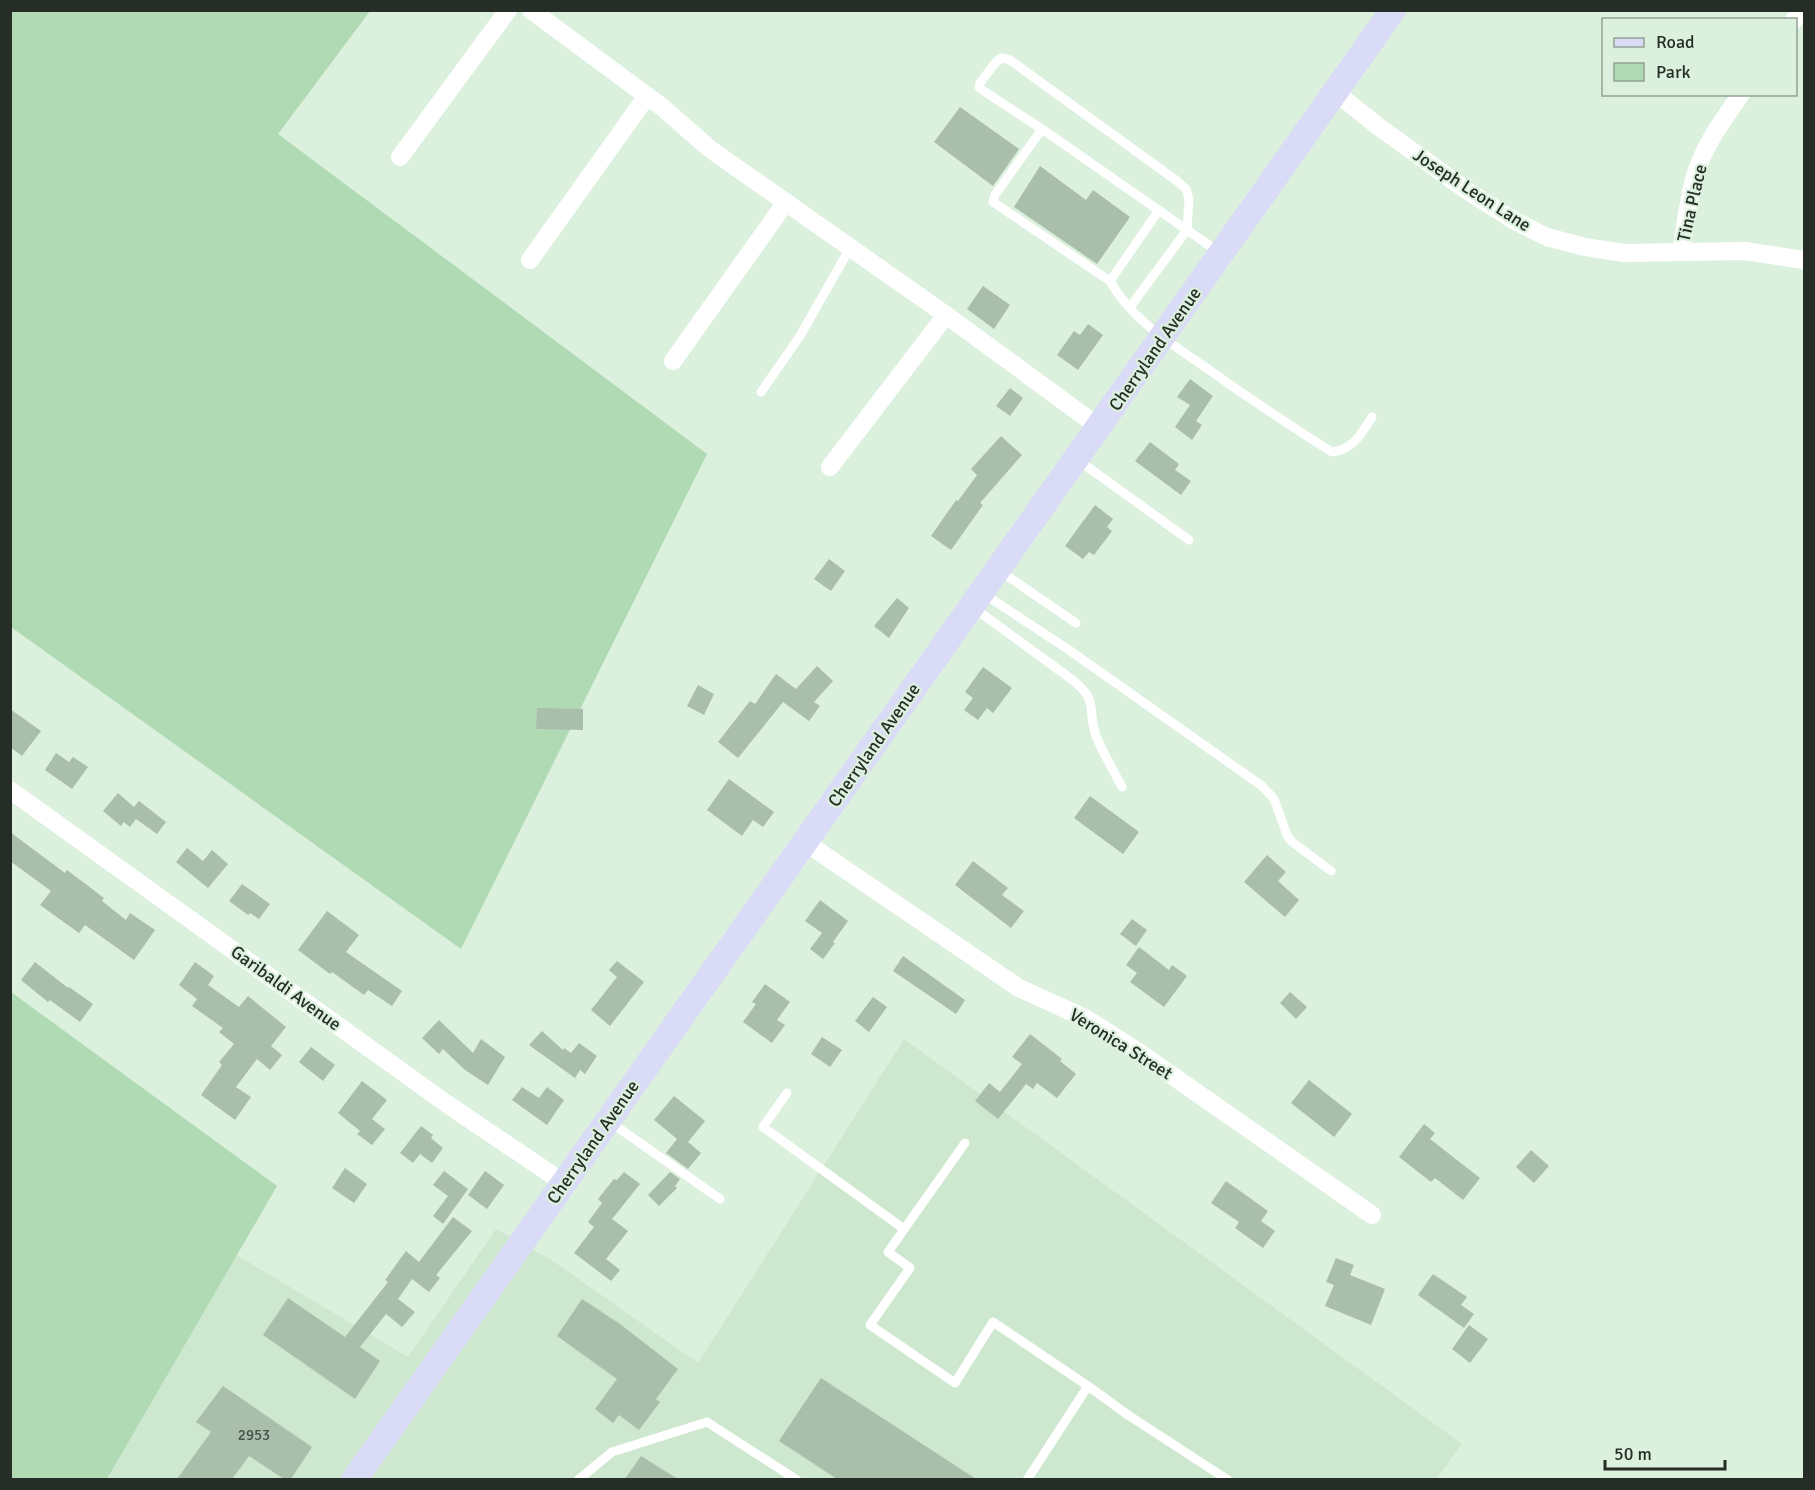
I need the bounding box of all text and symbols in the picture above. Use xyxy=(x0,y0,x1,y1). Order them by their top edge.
legend xyxy=(1602,18,1797,96)
text: Road xyxy=(1656,31,1695,53)
text: Park xyxy=(1656,61,1691,83)
street label: Joseph Leon Lane xyxy=(1409,144,1535,236)
street label: Tina Place xyxy=(1672,162,1712,244)
street label: Cherryland Avenue xyxy=(1104,283,1206,415)
street label: Cherryland Avenue xyxy=(823,679,925,811)
street label: Garibaldi Avenue xyxy=(227,941,345,1035)
street label: Veronica Street xyxy=(1065,1004,1177,1084)
street label: Cherryland Avenue xyxy=(542,1076,644,1208)
house number: 2953 xyxy=(238,1426,270,1444)
scale bar xyxy=(1605,1433,1725,1471)
text: 50 m xyxy=(1614,1443,1652,1465)

